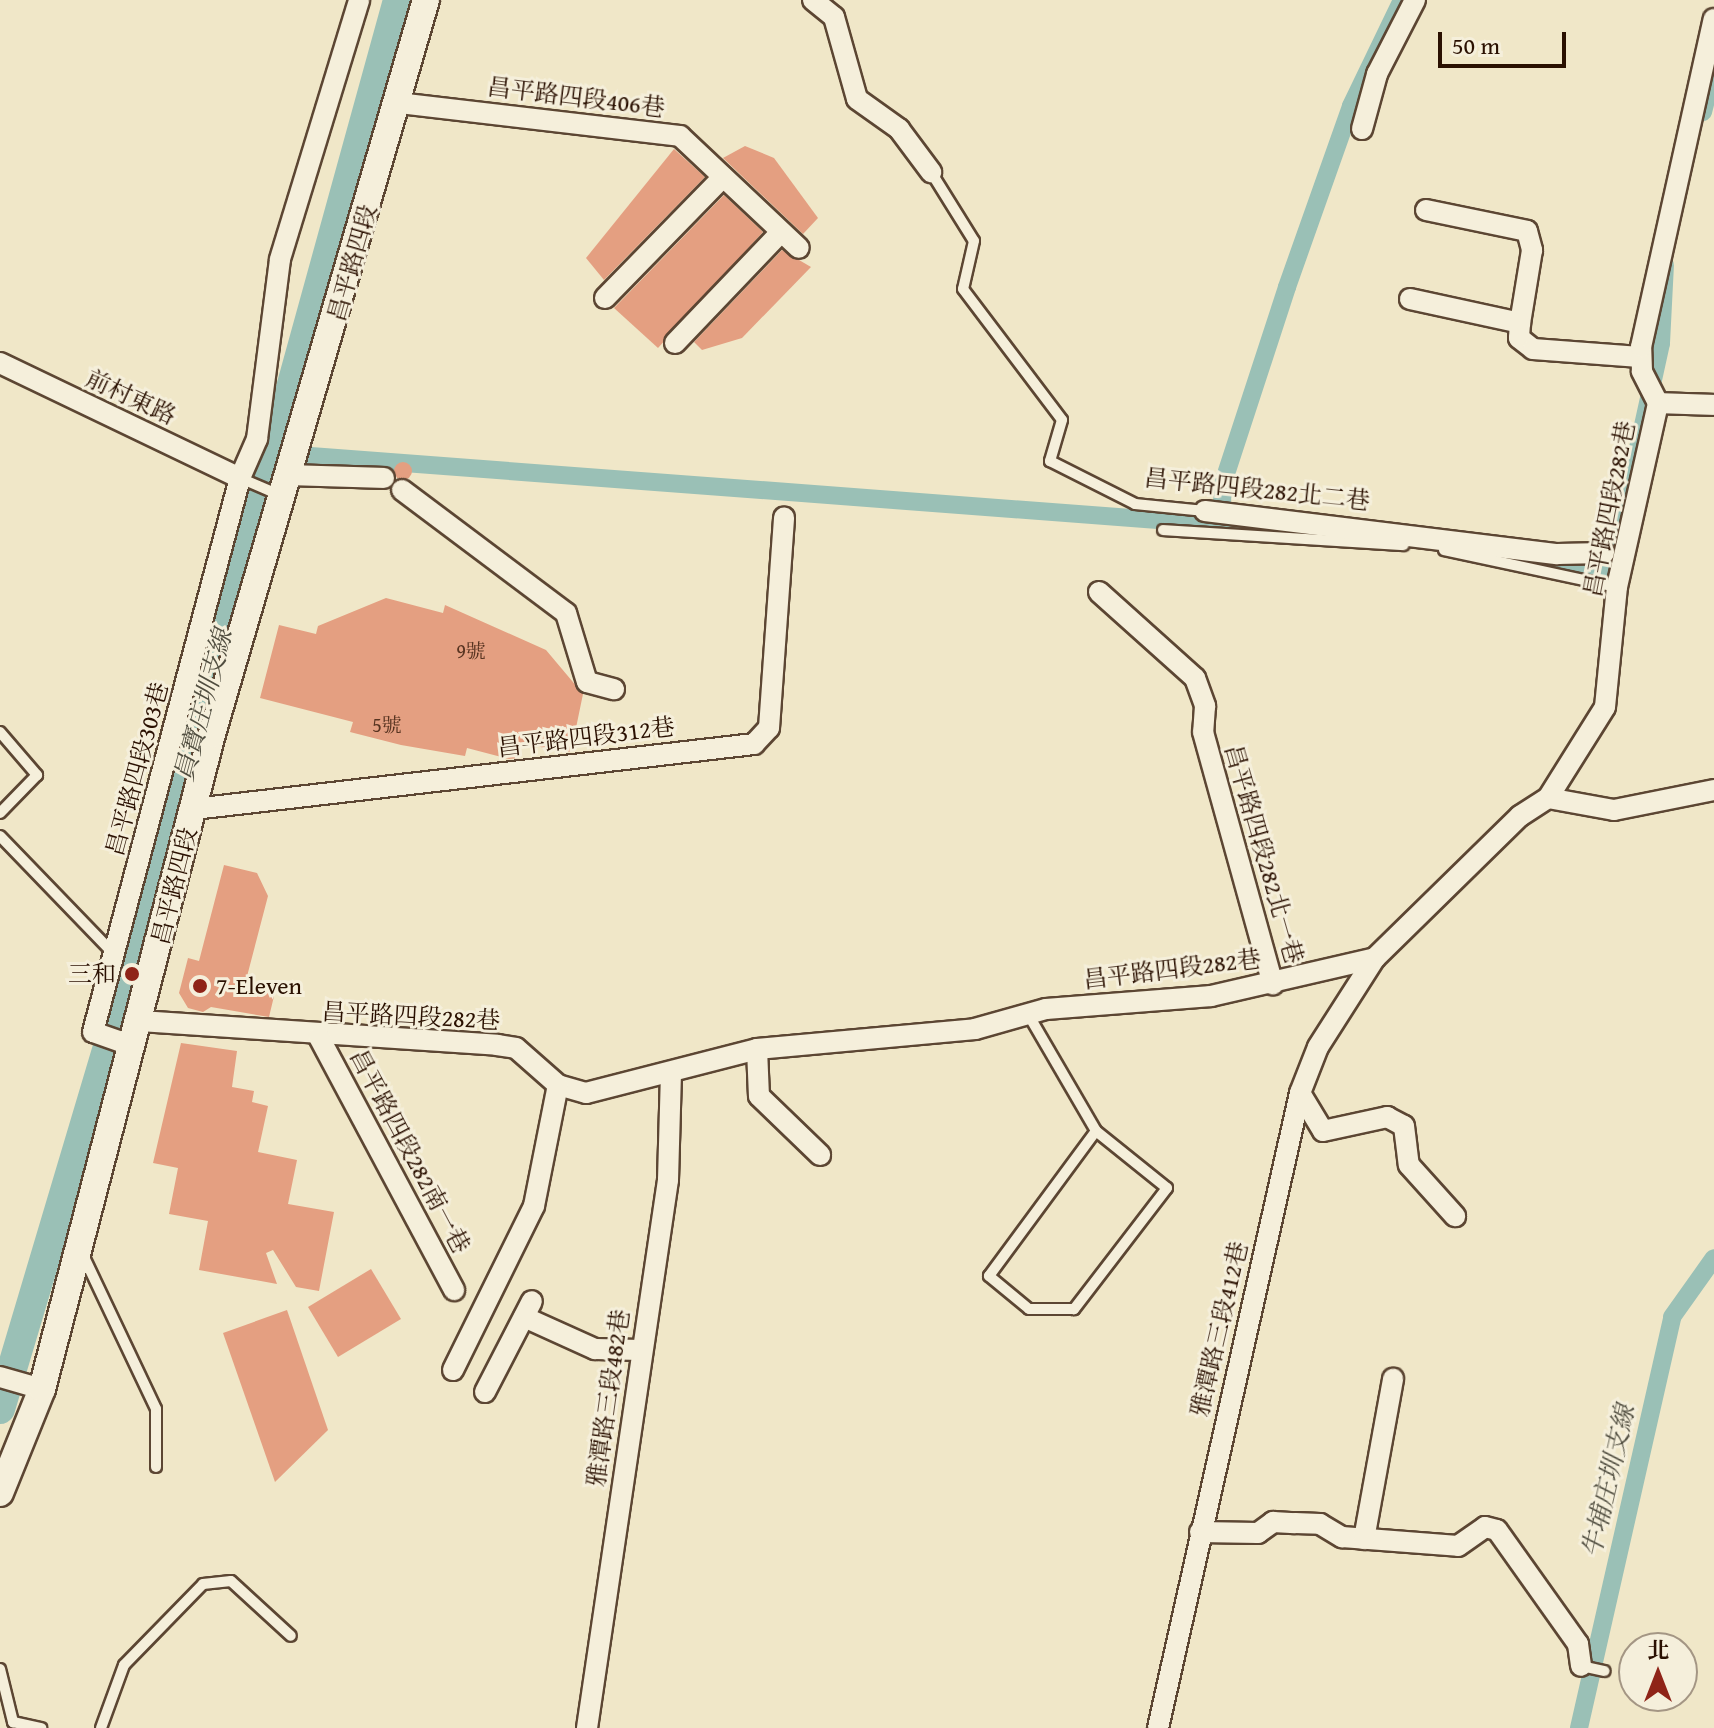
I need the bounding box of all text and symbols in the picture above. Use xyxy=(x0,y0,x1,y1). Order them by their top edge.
scale bar xyxy=(1442,16,1570,66)
text: 50 m xyxy=(1452,28,1500,63)
street label: 昌平路四段406巷 xyxy=(486,72,666,122)
street label: 昌平路四段 xyxy=(322,201,382,325)
street label: 前村東路 xyxy=(81,364,181,430)
street label: 昌平路四段282巷 xyxy=(1578,419,1640,599)
street label: 昌平路四段282北二巷 xyxy=(1143,463,1371,515)
water label: 員寶庄圳支線 xyxy=(168,626,238,784)
house number: 9號 xyxy=(456,638,486,662)
street label: 昌平路四段303巷 xyxy=(100,679,174,859)
house number: 5號 xyxy=(372,712,402,736)
street label: 昌平路四段312巷 xyxy=(496,712,676,762)
street label: 昌平路四段282北一巷 xyxy=(1219,741,1309,967)
street label: 昌平路四段 xyxy=(146,824,202,948)
street label: 昌平路四段282巷 xyxy=(1082,944,1262,994)
place label: 三和 xyxy=(68,960,116,988)
marker: 三和 xyxy=(123,965,141,983)
place label: 7-Eleven xyxy=(216,972,302,1000)
marker: 7-Eleven xyxy=(191,977,209,995)
street label: 昌平路四段282巷 xyxy=(321,997,501,1035)
street label: 昌平路四段282南一巷 xyxy=(344,1044,476,1258)
street label: 雅潭路三段412巷 xyxy=(1185,1239,1253,1419)
street label: 雅潭路三段482巷 xyxy=(581,1308,635,1488)
water label: 牛埔庄圳支線 xyxy=(1575,1401,1641,1561)
north arrow xyxy=(1618,1632,1698,1712)
text: 北 xyxy=(1647,1634,1669,1666)

